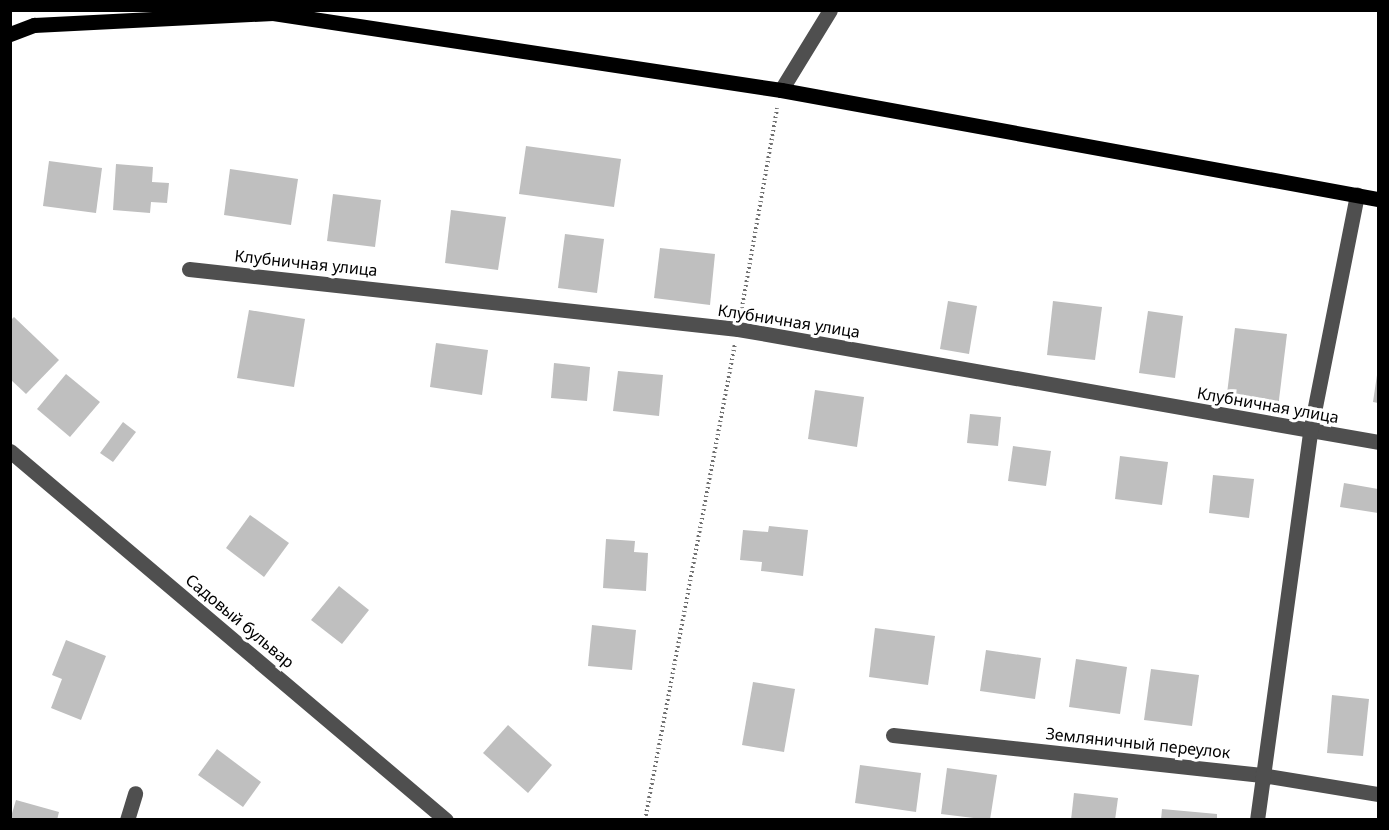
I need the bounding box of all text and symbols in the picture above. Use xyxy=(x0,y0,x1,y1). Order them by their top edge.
street label: Клубничная улица xyxy=(234,246,378,280)
street label: Клубничная улица xyxy=(717,300,861,342)
street label: Клубничная улица xyxy=(1196,383,1340,427)
street label: Садовый бульвар xyxy=(182,570,298,672)
street label: Земляничный переулок xyxy=(1045,724,1231,762)

